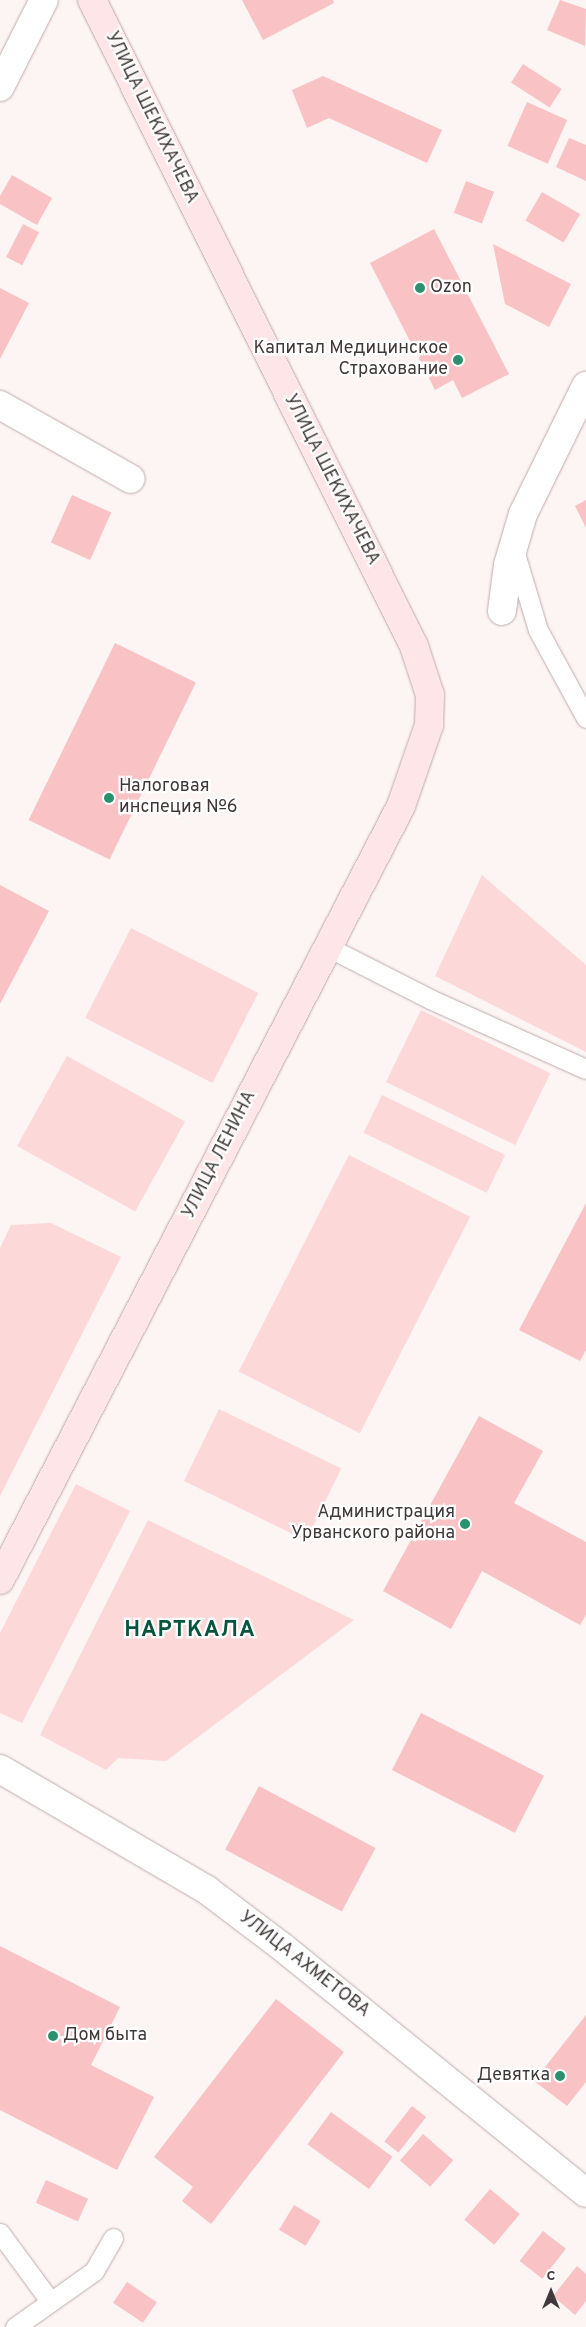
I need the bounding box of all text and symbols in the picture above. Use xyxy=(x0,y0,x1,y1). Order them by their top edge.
street label: УЛИЦА ШЕКИХАЧЕВА xyxy=(100,28,202,208)
place label: Ozon xyxy=(430,277,472,299)
marker: Ozon xyxy=(414,282,426,294)
place label: Капитал Медицинское Страхование xyxy=(254,339,448,382)
marker: Капитал Медицинское Страхование xyxy=(452,354,464,366)
street label: УЛИЦА ШЕКИХАЧЕВА xyxy=(278,391,384,569)
place label: Налоговая инспеция №6 xyxy=(119,777,238,820)
marker: Налоговая инспеция №6 xyxy=(103,792,115,804)
street label: УЛИЦА ЛЕНИНА xyxy=(178,1087,262,1223)
place label: Администрация Урванского района xyxy=(291,1503,455,1546)
marker: Администрация Урванского района xyxy=(459,1518,471,1530)
district label: НАРТКАЛА xyxy=(123,1618,257,1644)
street label: УЛИЦА АХМЕТОВА xyxy=(234,1907,374,2023)
place label: Дом быта xyxy=(63,2025,147,2047)
marker: Дом быта xyxy=(47,2030,59,2042)
place label: Девятка xyxy=(477,2065,550,2087)
marker: Девятка xyxy=(554,2070,566,2082)
north arrow xyxy=(526,2267,576,2317)
text: С xyxy=(547,2268,555,2285)

